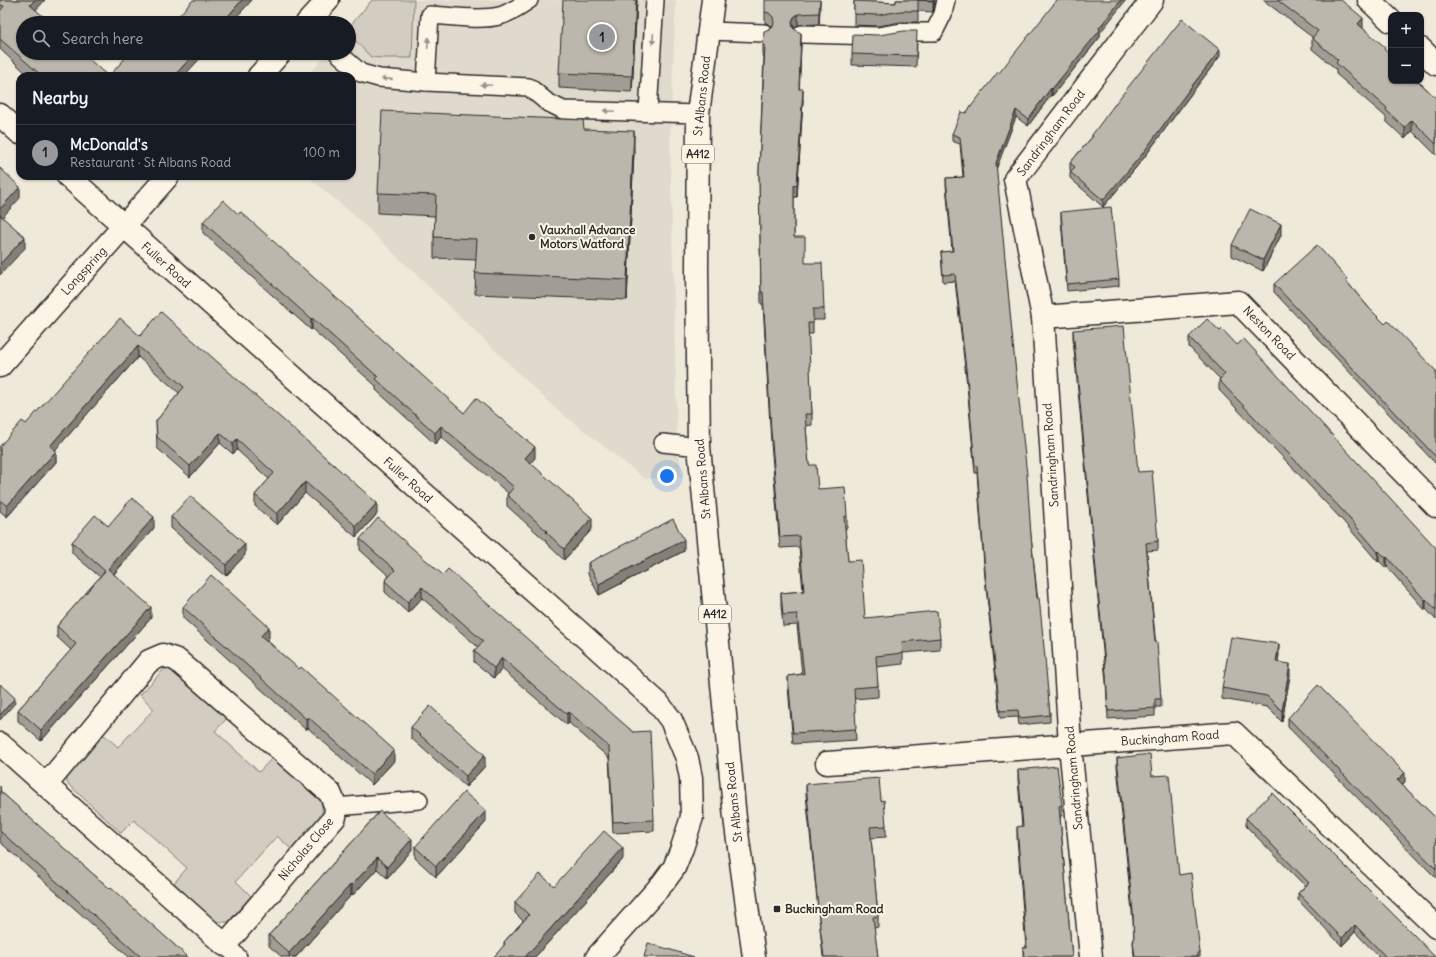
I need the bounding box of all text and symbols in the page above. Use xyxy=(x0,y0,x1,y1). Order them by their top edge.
map controls xyxy=(1388,12,1424,84)
button: + xyxy=(1388,12,1424,48)
search box xyxy=(16,16,356,60)
pin: 1 xyxy=(589,22,615,52)
icon: search xyxy=(30,27,52,49)
text: Search here xyxy=(62,29,143,48)
one-way arrow xyxy=(649,33,656,45)
one-way arrow xyxy=(425,37,432,49)
button: − xyxy=(1388,48,1424,84)
street label: St Albans Road xyxy=(690,55,713,137)
one-way arrow xyxy=(381,76,393,83)
one-way arrow xyxy=(479,82,492,88)
text: Nearby xyxy=(32,87,88,109)
street label: Sandringham Road xyxy=(1013,87,1088,179)
one-way arrow xyxy=(602,108,615,114)
text: McDonald's xyxy=(70,135,148,154)
text: 1 xyxy=(42,144,48,161)
text: 100 m xyxy=(303,144,340,161)
road number: A412 xyxy=(682,145,714,163)
text: Restaurant · St Albans Road xyxy=(70,154,231,171)
place label: Vauxhall Advance Motors Watford xyxy=(540,222,636,251)
marker: Vauxhall Advance Motors Watford xyxy=(527,232,537,242)
street label: Fuller Road xyxy=(139,239,194,291)
street label: Longspring xyxy=(58,243,109,298)
street label: Neston Road xyxy=(1240,303,1299,363)
street label: Sandringham Road xyxy=(1039,403,1062,507)
street label: St Albans Road xyxy=(692,438,713,520)
street label: Fuller Road xyxy=(381,454,436,506)
your location xyxy=(657,466,677,486)
road number: A412 xyxy=(699,605,731,623)
street label: Sandringham Road xyxy=(1061,726,1086,831)
street label: Buckingham Road xyxy=(1120,727,1220,748)
street label: St Albans Road xyxy=(722,761,745,843)
street label: Nicholas Close xyxy=(275,814,336,883)
place label: Buckingham Road xyxy=(785,901,884,917)
marker: Buckingham Road xyxy=(772,904,782,914)

